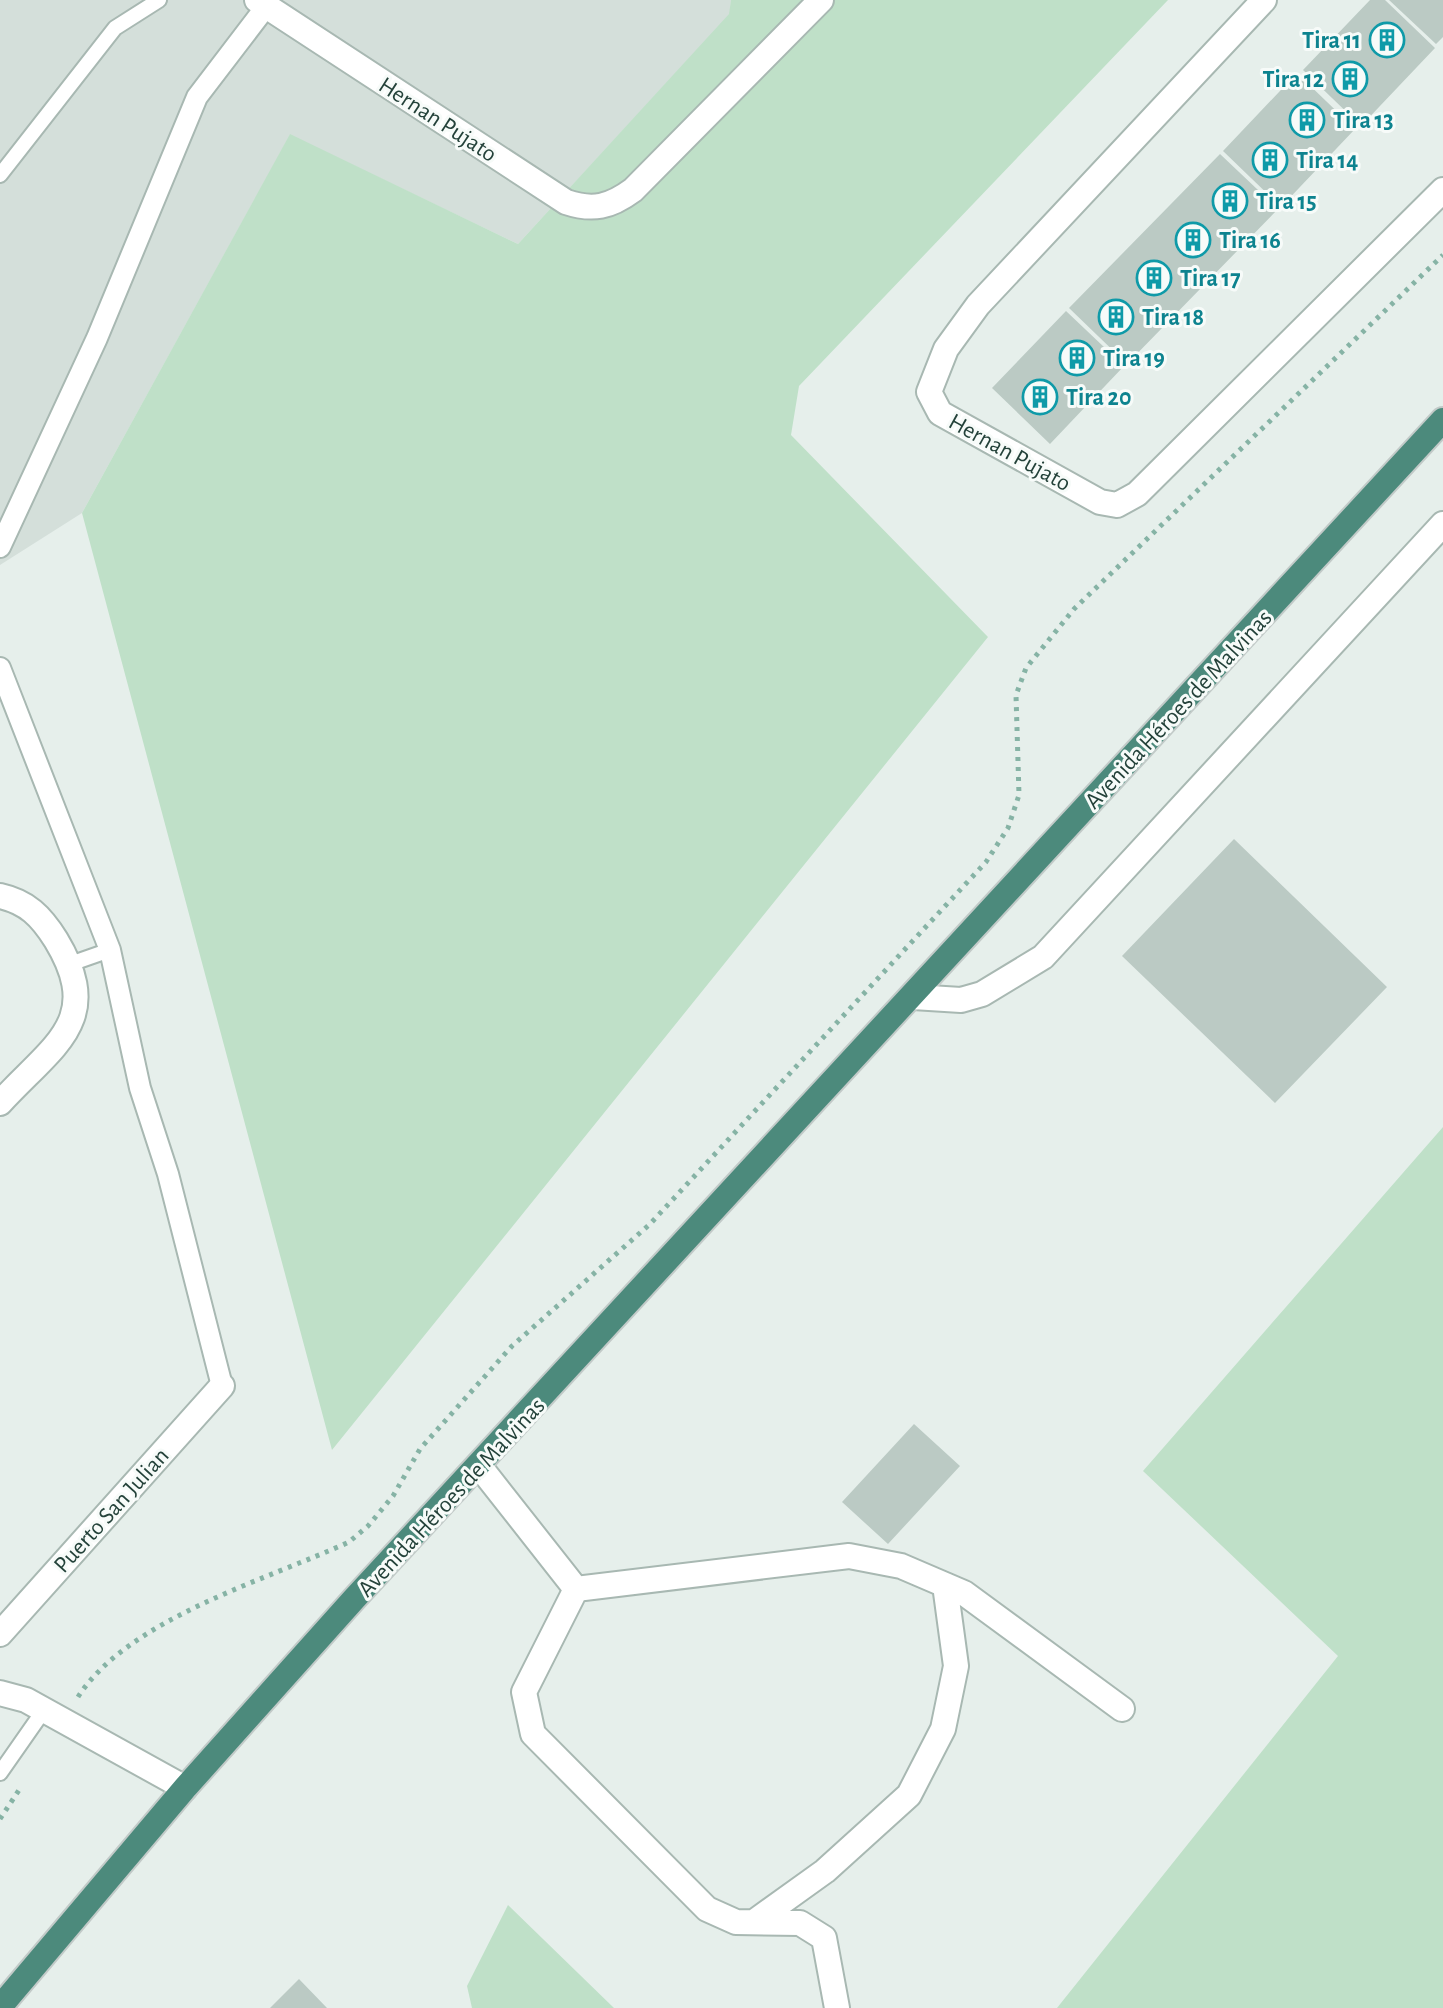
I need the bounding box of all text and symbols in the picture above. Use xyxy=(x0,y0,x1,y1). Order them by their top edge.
building icon: Tira 11 xyxy=(1368,21,1406,59)
place label: Tira 11 xyxy=(1302,29,1361,53)
building icon: Tira 12 xyxy=(1331,60,1369,98)
place label: Tira 12 xyxy=(1262,68,1324,92)
street label: Hernan Pujato xyxy=(374,73,501,167)
building icon: Tira 13 xyxy=(1288,101,1326,139)
place label: Tira 13 xyxy=(1333,109,1394,133)
building icon: Tira 14 xyxy=(1251,141,1289,179)
place label: Tira 14 xyxy=(1296,149,1358,173)
building icon: Tira 15 xyxy=(1211,182,1249,220)
place label: Tira 15 xyxy=(1256,190,1317,214)
building icon: Tira 16 xyxy=(1174,221,1212,259)
place label: Tira 16 xyxy=(1219,229,1281,253)
building icon: Tira 17 xyxy=(1135,259,1173,297)
place label: Tira 17 xyxy=(1180,267,1241,291)
building icon: Tira 18 xyxy=(1097,298,1135,336)
place label: Tira 18 xyxy=(1142,306,1204,330)
building icon: Tira 19 xyxy=(1058,339,1096,377)
place label: Tira 19 xyxy=(1103,347,1165,371)
building icon: Tira 20 xyxy=(1021,378,1059,416)
place label: Tira 20 xyxy=(1066,386,1131,410)
street label: Hernan Pujato xyxy=(945,410,1074,496)
street label: Avenida Héroes de Malvinas xyxy=(1081,606,1277,814)
street label: Avenida Héroes de Malvinas xyxy=(354,1394,550,1602)
street label: Puerto San Julian xyxy=(50,1444,174,1578)

